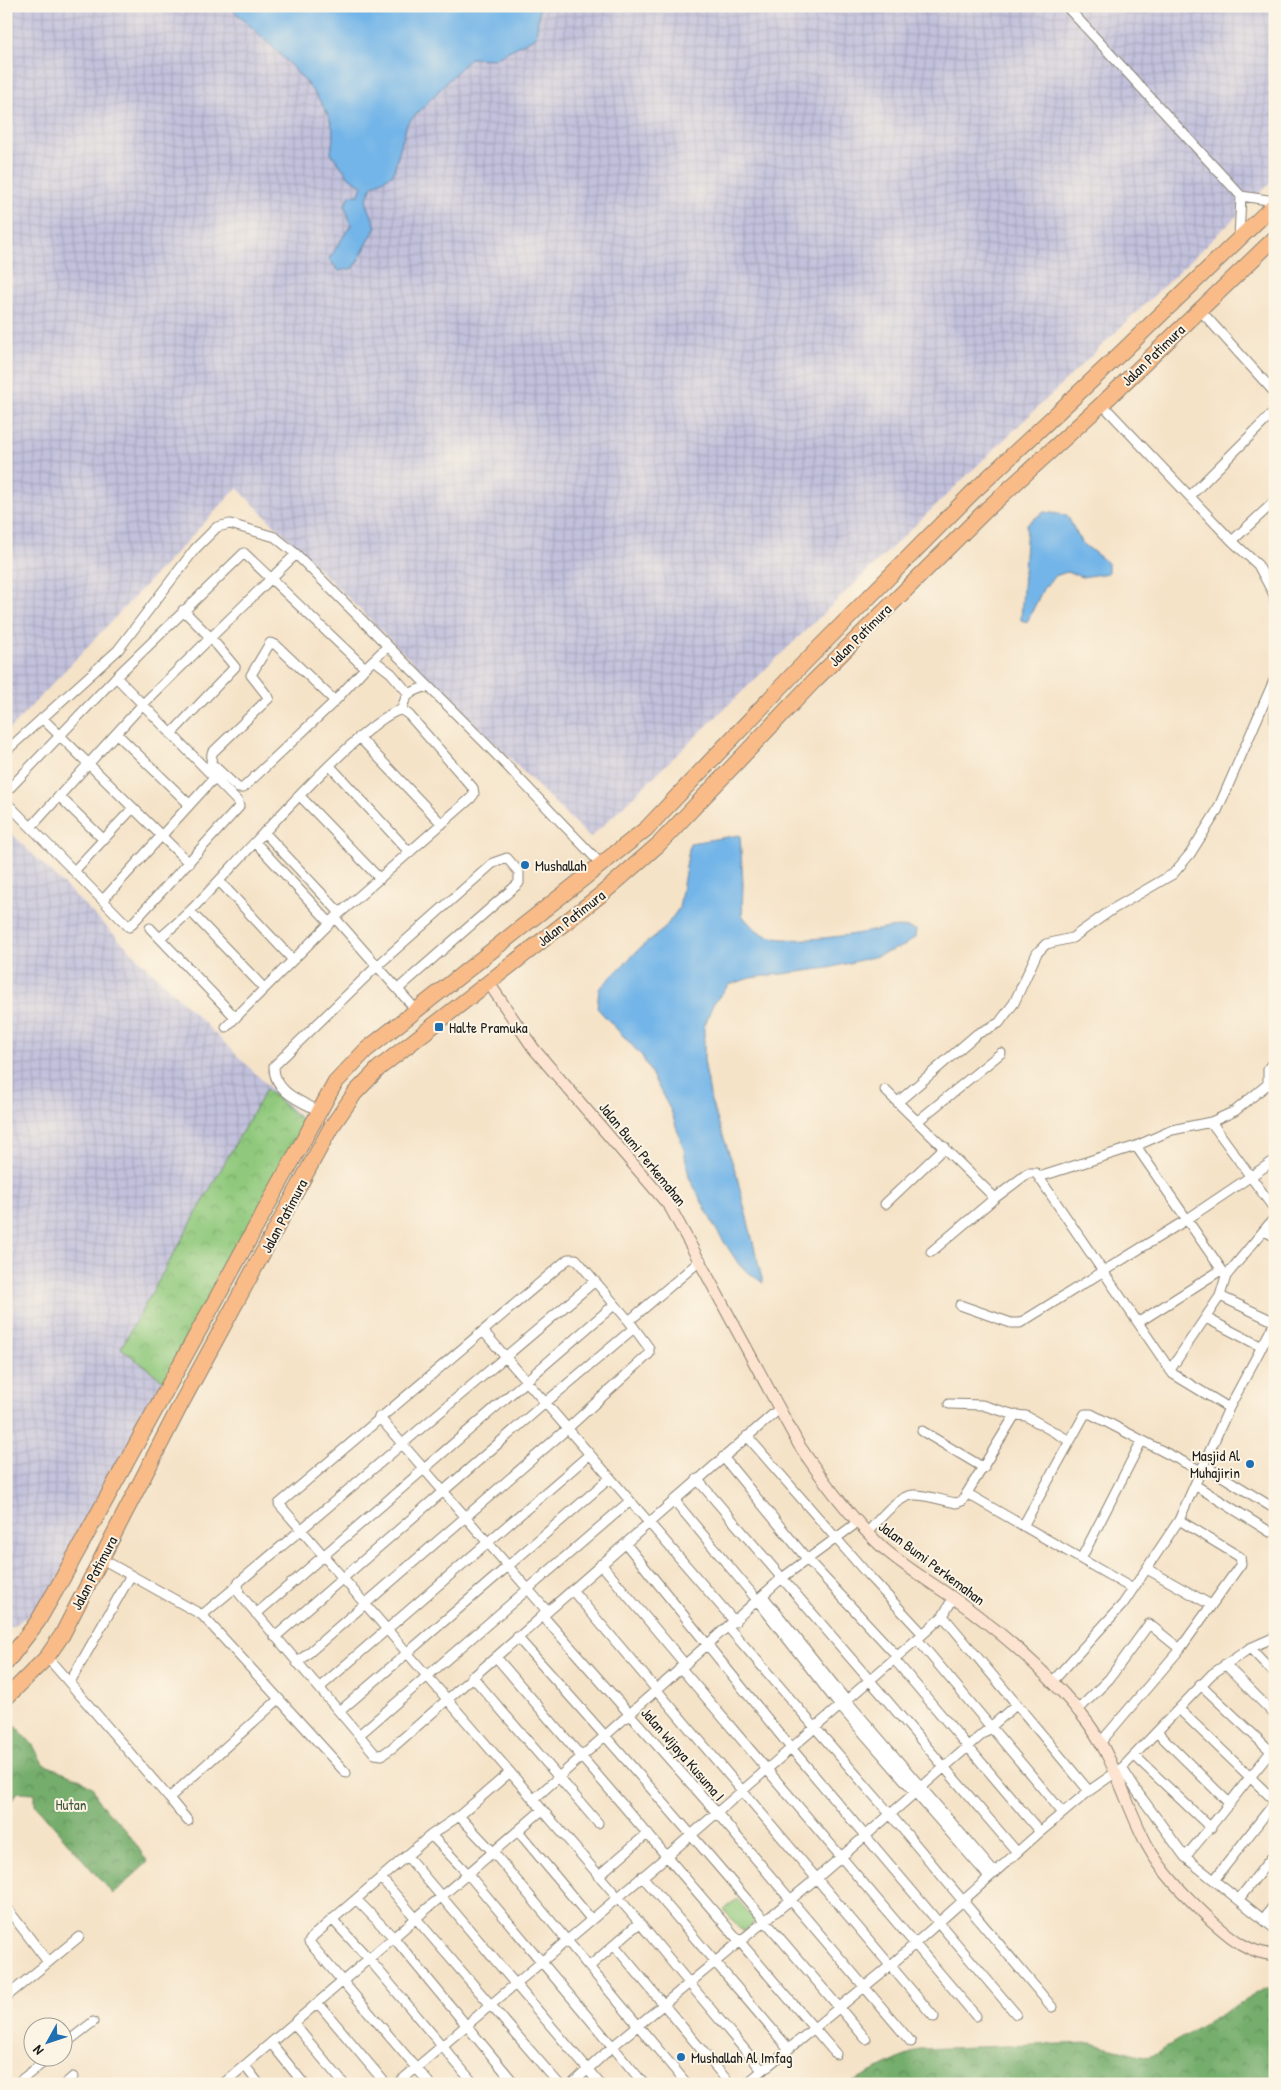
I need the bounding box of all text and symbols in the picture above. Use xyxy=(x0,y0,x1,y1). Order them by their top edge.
street label: Jalan Patimura xyxy=(1117,319,1190,391)
street label: Jalan Patimura xyxy=(824,599,896,671)
place label: Mushallah xyxy=(535,855,587,876)
marker: Mushallah xyxy=(519,859,531,871)
street label: Jalan Patimura xyxy=(533,885,609,951)
place label: Halte Pramuka xyxy=(449,1017,528,1038)
marker: Halte Pramuka xyxy=(433,1021,445,1033)
street label: Jalan Bumi Perkemahan xyxy=(594,1098,692,1211)
street label: Jalan Patimura xyxy=(256,1175,312,1257)
place label: Masjid Al Muhajirin xyxy=(1190,1445,1240,1483)
marker: Masjid Al Muhajirin xyxy=(1244,1458,1256,1470)
street label: Jalan Bumi Perkemahan xyxy=(874,1516,990,1610)
street label: Jalan Patimura xyxy=(66,1532,122,1614)
street label: Jalan Wijaya Kusuma I xyxy=(636,1703,730,1805)
park label: Hutan xyxy=(56,1794,87,1815)
north arrow xyxy=(22,2018,72,2068)
text: N xyxy=(28,2041,47,2060)
place label: Mushallah Al Imfag xyxy=(691,2047,793,2068)
marker: Mushallah Al Imfag xyxy=(675,2051,687,2063)

